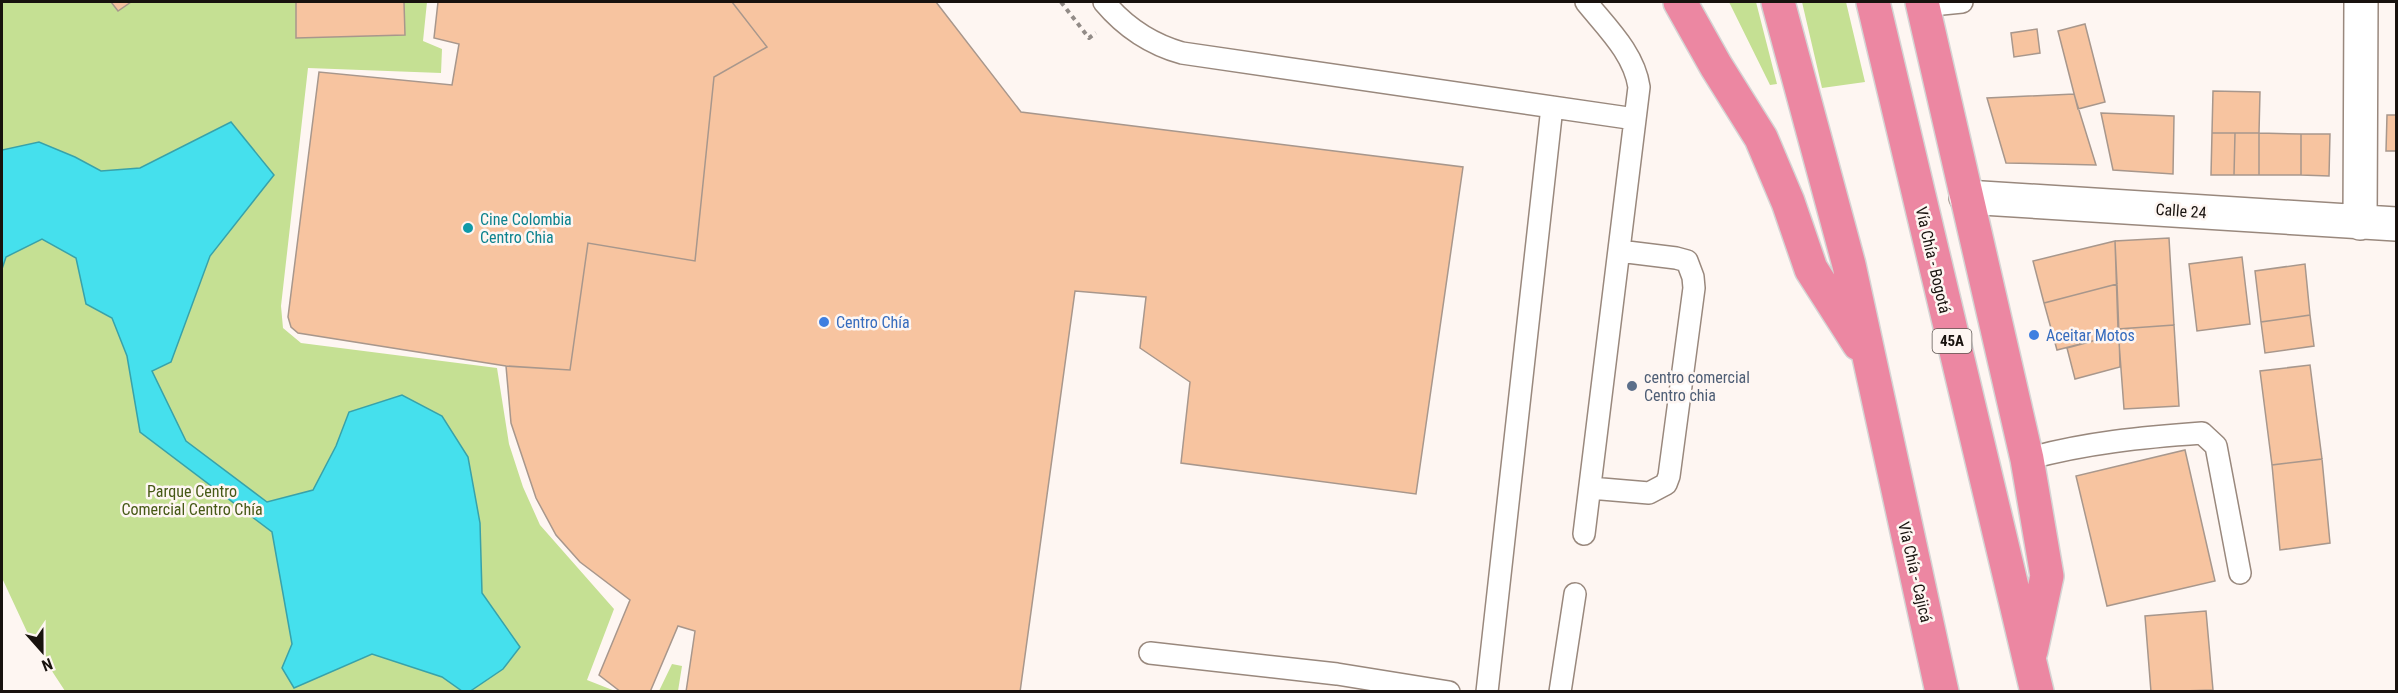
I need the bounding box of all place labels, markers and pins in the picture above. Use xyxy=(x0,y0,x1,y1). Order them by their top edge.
place label: Cine Colombia Centro Chia xyxy=(480,210,572,247)
marker: Cine Colombia Centro Chia xyxy=(461,221,475,235)
place label: Centro Chía xyxy=(836,313,910,332)
marker: Centro Chía xyxy=(817,315,831,329)
place label: Aceitar Motos xyxy=(2046,326,2135,345)
marker: Aceitar Motos xyxy=(2027,328,2041,342)
place label: centro comercial Centro chia xyxy=(1644,368,1750,405)
marker: centro comercial Centro chia xyxy=(1625,379,1639,393)

